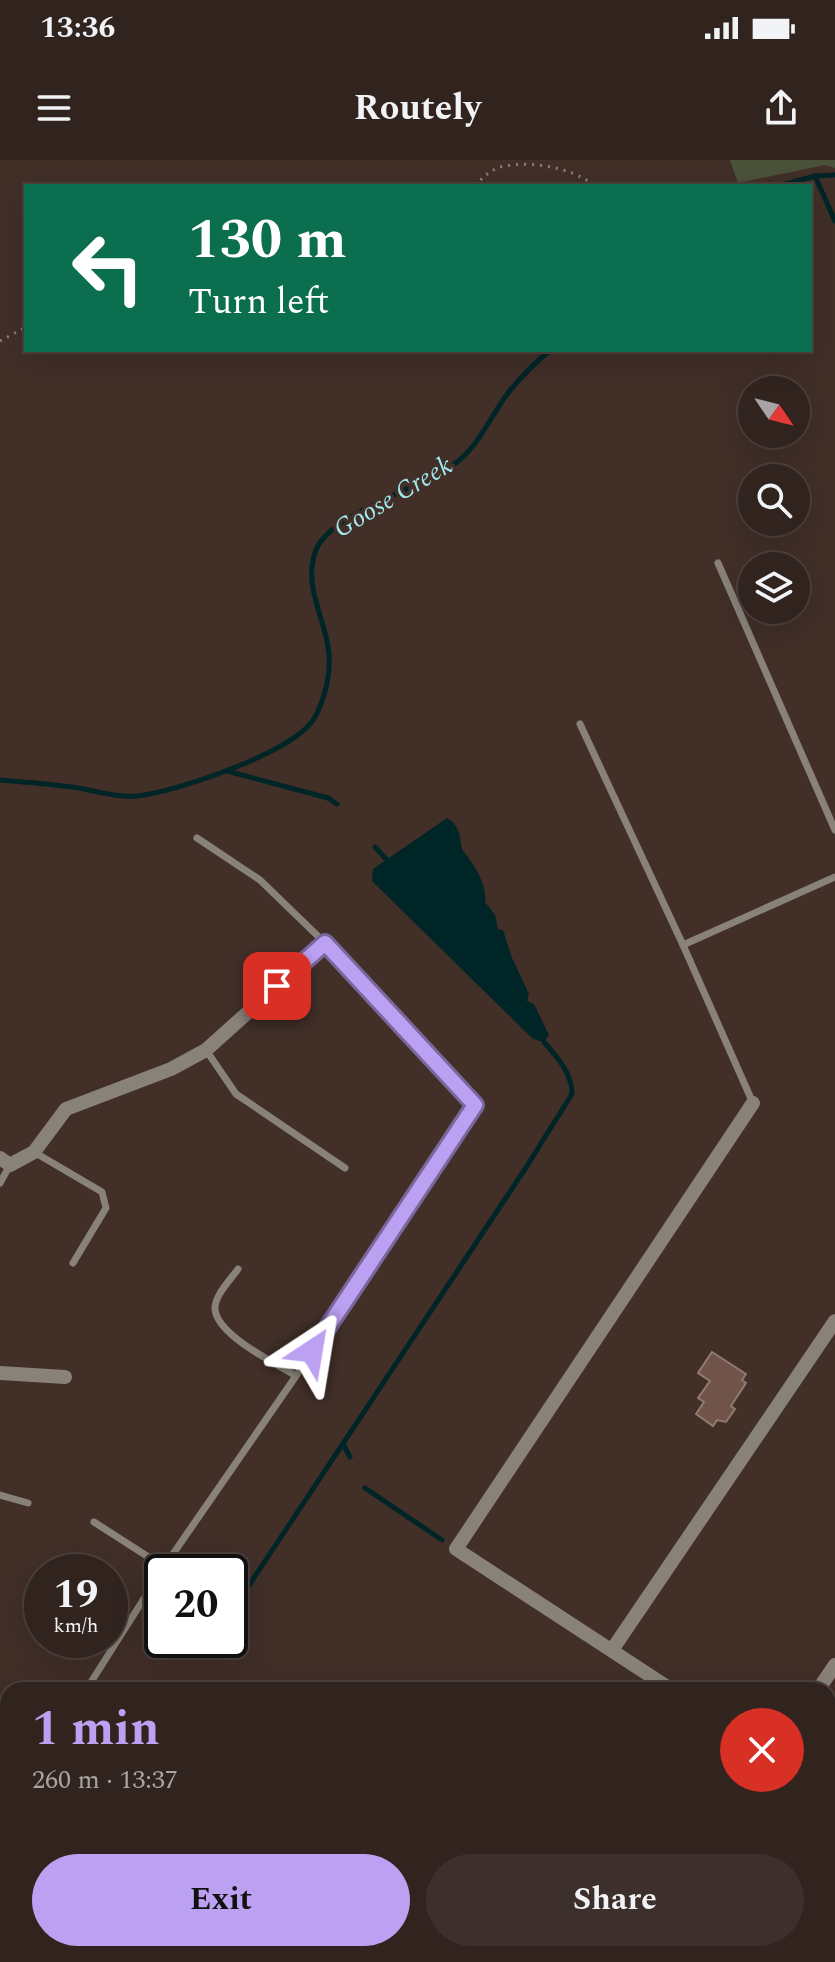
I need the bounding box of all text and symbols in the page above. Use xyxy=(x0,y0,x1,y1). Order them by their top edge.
text: 13:36 xyxy=(40,5,115,51)
text: Routely xyxy=(354,81,481,136)
icon: menu xyxy=(32,86,76,130)
icon: share xyxy=(759,86,803,130)
text: 130 m xyxy=(188,198,347,283)
icon: left xyxy=(56,216,160,320)
text: Turn left xyxy=(188,275,329,330)
north arrow xyxy=(738,376,810,448)
map controls xyxy=(738,376,810,624)
water label: Goose Creek xyxy=(326,446,460,548)
button: search xyxy=(738,464,810,536)
button: layers xyxy=(738,552,810,624)
pin xyxy=(243,952,311,1020)
icon: arrive xyxy=(255,964,299,1008)
position arrow xyxy=(270,1309,354,1393)
speed limit sign: 20 xyxy=(144,1554,248,1658)
text: 19 xyxy=(54,1565,98,1626)
text: km/h xyxy=(54,1611,99,1641)
text: 1 min xyxy=(32,1693,160,1766)
button: close xyxy=(720,1708,804,1792)
text: 260 m · 13:37 xyxy=(32,1760,178,1800)
button: Exit xyxy=(32,1854,410,1946)
button: Share xyxy=(426,1854,804,1946)

